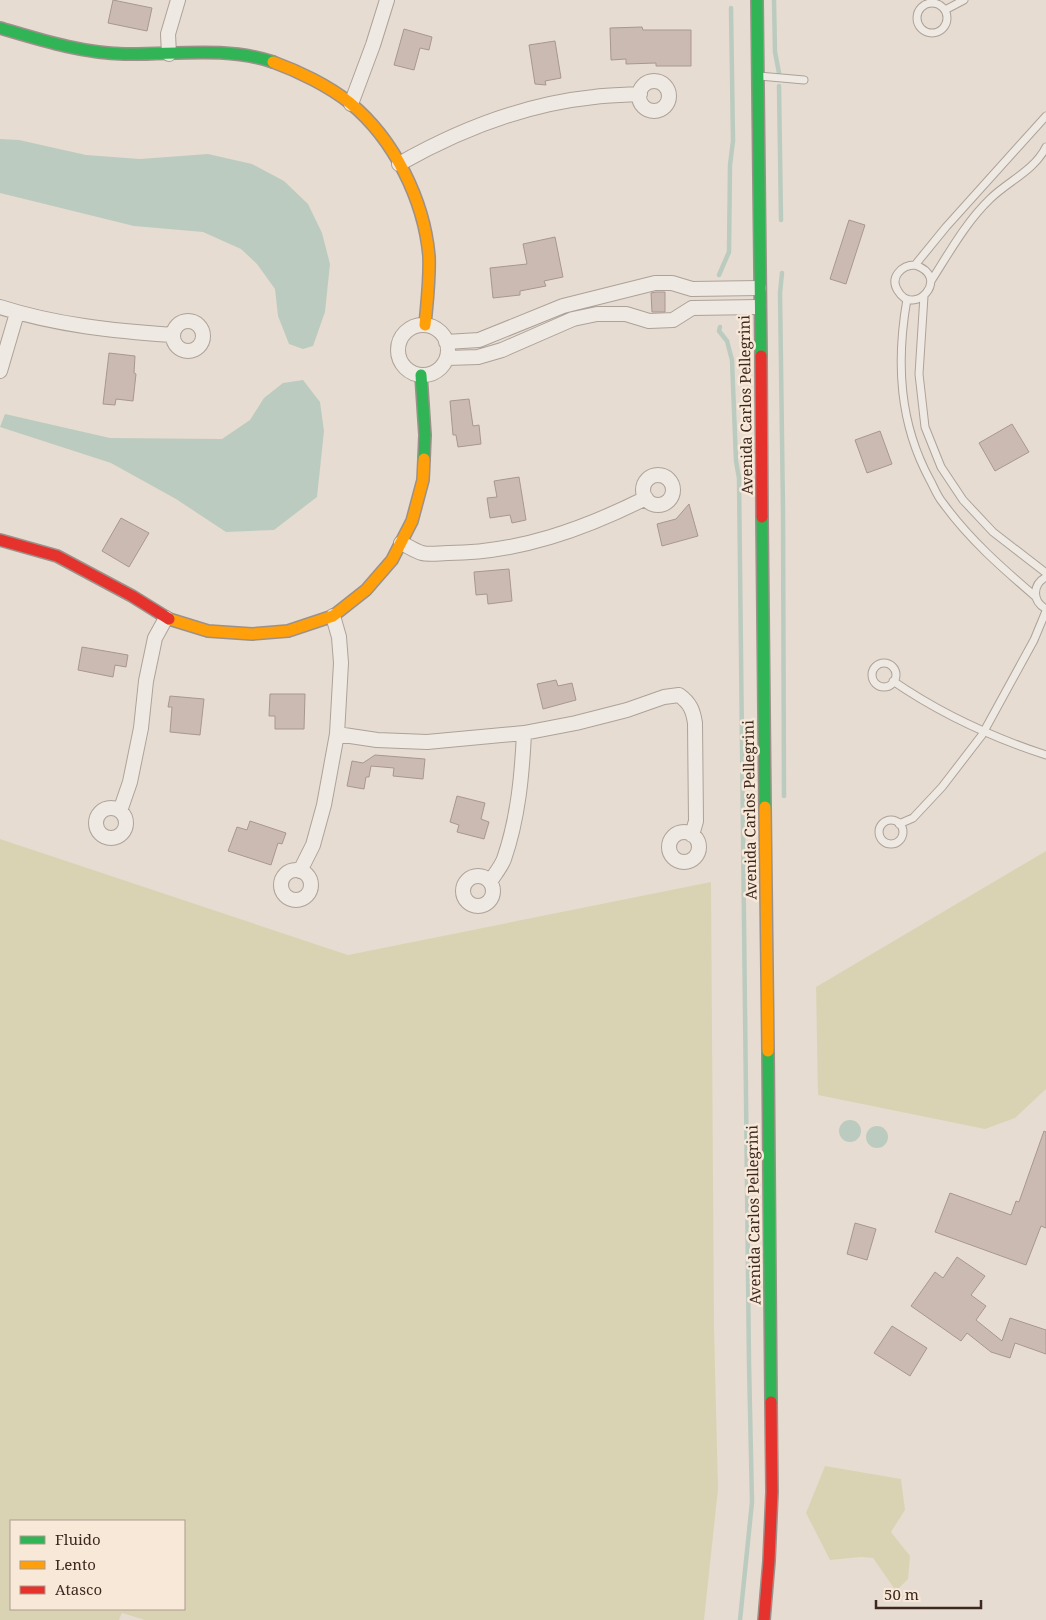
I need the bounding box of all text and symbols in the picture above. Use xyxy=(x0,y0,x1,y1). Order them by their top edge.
street label: Avenida Carlos Pellegrini xyxy=(733,315,757,495)
street label: Avenida Carlos Pellegrini xyxy=(737,720,761,900)
street label: Avenida Carlos Pellegrini xyxy=(741,1125,765,1305)
legend xyxy=(10,1520,185,1610)
text: Fluido xyxy=(55,1529,101,1549)
text: Lento xyxy=(55,1554,96,1574)
scale bar xyxy=(876,1578,981,1610)
text: Atasco xyxy=(55,1579,102,1599)
text: 50 m xyxy=(884,1584,919,1604)

